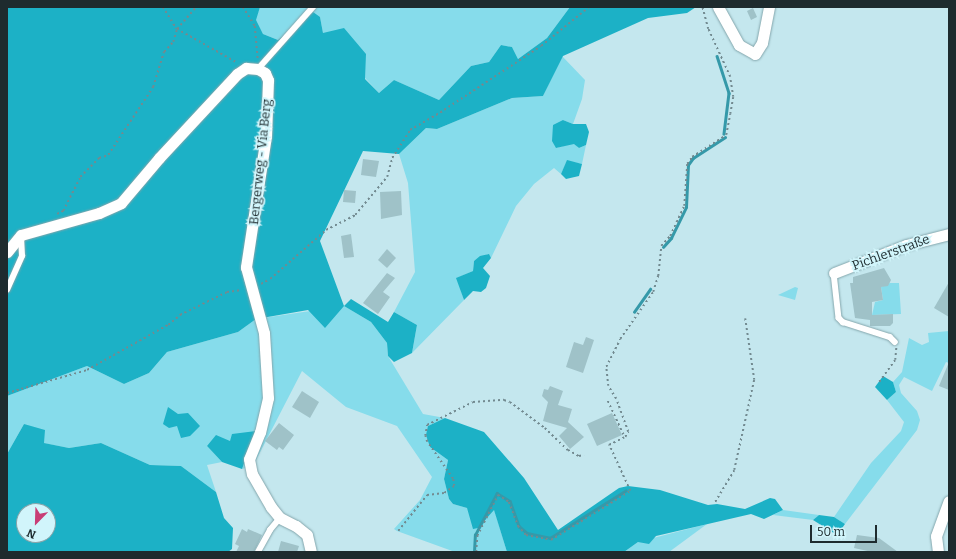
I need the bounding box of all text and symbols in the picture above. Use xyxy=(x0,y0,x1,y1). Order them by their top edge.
street label: Bergerweg - Via Berg xyxy=(247,98,275,226)
street label: Pichlerstraße xyxy=(850,232,932,274)
north arrow xyxy=(16,503,56,543)
scale bar xyxy=(812,517,879,543)
text: 50 m xyxy=(817,525,845,539)
text: N xyxy=(25,526,38,541)

